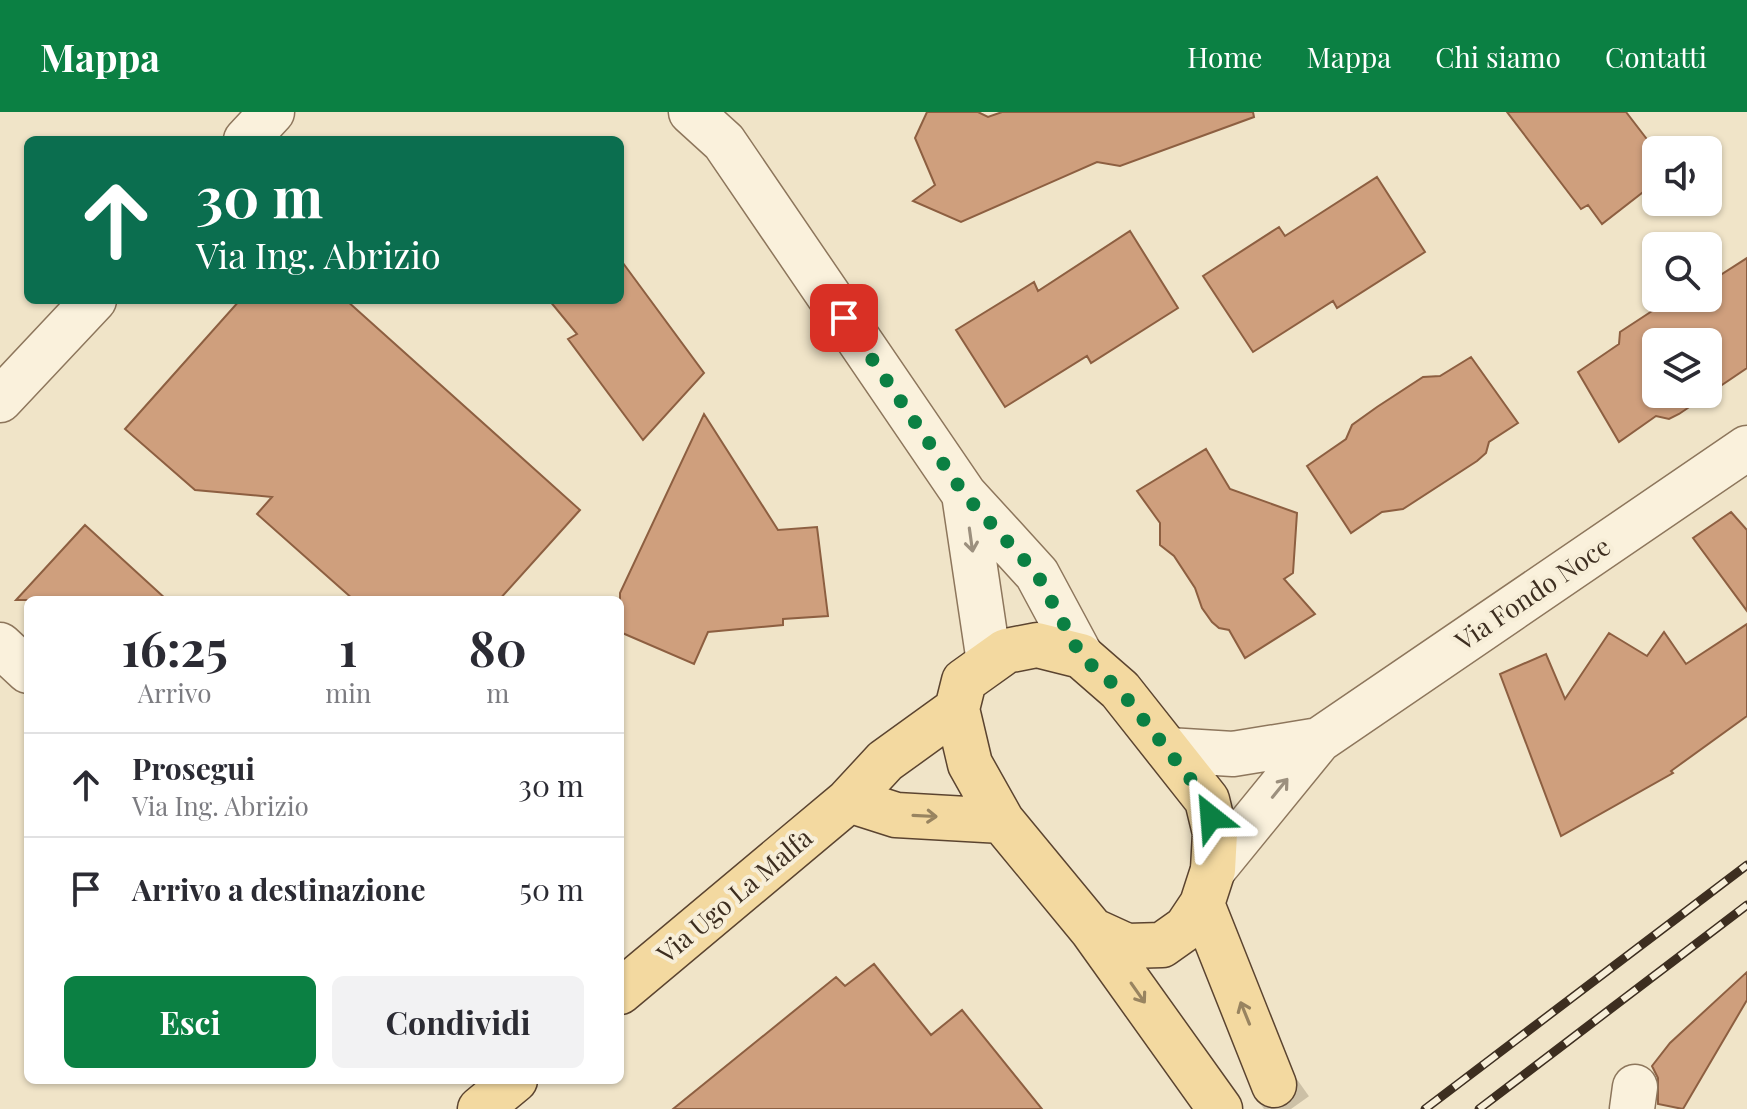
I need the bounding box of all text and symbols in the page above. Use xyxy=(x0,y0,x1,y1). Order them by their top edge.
text: Mappa xyxy=(40,31,160,82)
text: Home xyxy=(1187,38,1262,75)
text: Mappa xyxy=(1306,38,1391,75)
text: Chi siamo xyxy=(1435,38,1561,75)
text: Contatti xyxy=(1605,38,1707,75)
map controls xyxy=(1642,136,1722,408)
button: sound xyxy=(1642,136,1722,216)
text: 30 m xyxy=(196,158,323,233)
icon: ahead xyxy=(64,168,168,272)
text: Via Ing. Abrizio xyxy=(196,230,441,278)
button: search xyxy=(1642,232,1722,312)
pin xyxy=(810,284,878,352)
icon: arrive xyxy=(822,296,866,340)
button: layers xyxy=(1642,328,1722,408)
one-way arrow xyxy=(964,526,979,552)
street label: Via Fondo Noce xyxy=(1447,528,1617,658)
text: 16:25 xyxy=(121,615,228,679)
text: 1 xyxy=(339,615,357,679)
text: 80 xyxy=(469,615,527,679)
text: Arrivo xyxy=(138,675,212,710)
text: min xyxy=(325,675,371,710)
text: m xyxy=(486,675,509,710)
text: Prosegui xyxy=(132,748,255,788)
icon: ahead xyxy=(64,763,108,807)
text: 30 m xyxy=(518,765,584,805)
position arrow xyxy=(1169,775,1253,859)
one-way arrow xyxy=(1271,778,1289,799)
text: Via Ing. Abrizio xyxy=(132,788,309,823)
one-way arrow xyxy=(911,809,938,824)
street label: Via Ugo La Malfa xyxy=(648,820,819,971)
icon: arrive xyxy=(64,867,108,911)
text: Arrivo a destinazione xyxy=(132,869,426,909)
text: 50 m xyxy=(519,869,584,909)
button: Esci xyxy=(64,976,316,1068)
button: Condividi xyxy=(332,976,584,1068)
one-way arrow xyxy=(1129,982,1146,1004)
one-way arrow xyxy=(1237,1001,1251,1026)

